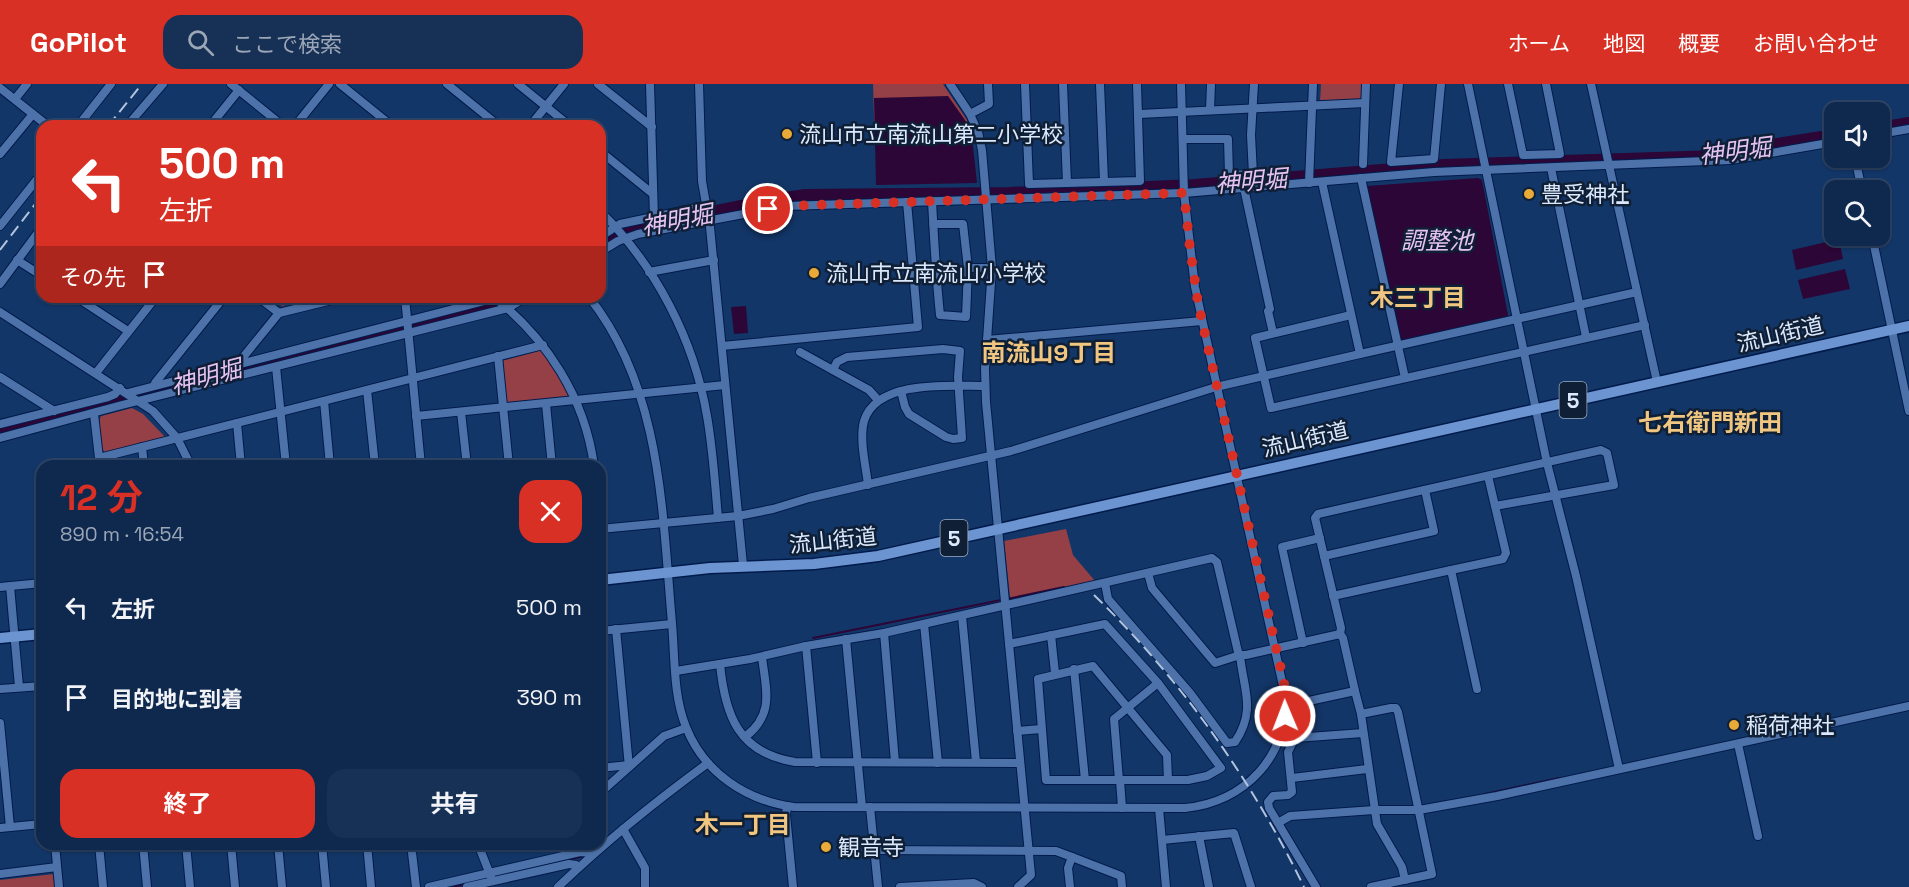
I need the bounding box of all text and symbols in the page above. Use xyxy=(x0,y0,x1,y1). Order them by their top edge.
search box xyxy=(163,15,583,69)
text: GoPilot xyxy=(30,24,127,60)
icon: search xyxy=(184,26,217,59)
text: ここで検索 xyxy=(232,30,342,58)
text: ホーム xyxy=(1508,30,1570,57)
text: 地図 xyxy=(1603,30,1645,57)
text: 概要 xyxy=(1678,30,1720,57)
text: お問い合わせ xyxy=(1753,30,1879,57)
map controls xyxy=(1824,102,1890,246)
button: sound xyxy=(1824,102,1890,168)
place label: 流山市立南流山第二小学校 xyxy=(799,120,1063,148)
marker: 流山市立南流山第二小学校 xyxy=(780,127,794,141)
water label: 神明堀 xyxy=(1697,131,1777,171)
text: 500 m xyxy=(159,137,285,190)
icon: left xyxy=(60,144,138,222)
water label: 神明堀 xyxy=(1214,162,1292,200)
place label: 豊受神社 xyxy=(1541,180,1629,208)
button: search xyxy=(1824,180,1890,246)
pin xyxy=(742,183,793,234)
marker: 豊受神社 xyxy=(1522,187,1536,201)
icon: arrive xyxy=(751,192,784,225)
text: 左折 xyxy=(159,193,213,228)
water label: 神明堀 xyxy=(639,197,719,242)
water label: 調整池 xyxy=(1401,225,1475,256)
icon: arrive xyxy=(138,258,171,291)
place label: 流山市立南流山小学校 xyxy=(826,259,1046,287)
text: その先 xyxy=(60,263,126,291)
marker: 流山市立南流山小学校 xyxy=(807,266,821,280)
district label: 木三丁目 xyxy=(1370,282,1466,313)
street label: 流山街道 xyxy=(1734,310,1826,358)
district label: 南流山9丁目 xyxy=(982,337,1116,368)
water label: 神明堀 xyxy=(167,352,249,401)
road number: 5 xyxy=(1560,382,1586,418)
district label: 七右衛門新田 xyxy=(1638,407,1782,438)
street label: 流山街道 xyxy=(1259,415,1351,463)
text: 12 分 xyxy=(60,475,143,521)
button: close xyxy=(519,480,582,543)
road number: 5 xyxy=(940,520,968,556)
text: 890 m · 16:54 xyxy=(60,521,184,547)
street label: 流山街道 xyxy=(788,521,878,559)
icon: left xyxy=(60,591,93,624)
text: 500 m xyxy=(516,593,582,621)
text: 左折 xyxy=(111,595,155,623)
icon: arrive xyxy=(60,681,93,714)
text: 390 m xyxy=(517,683,582,711)
position arrow xyxy=(1253,684,1317,748)
text: 目的地に到着 xyxy=(111,685,243,713)
place label: 稲荷神社 xyxy=(1746,711,1834,739)
marker: 稲荷神社 xyxy=(1727,718,1741,732)
button: 終了 xyxy=(60,769,315,838)
button: 共有 xyxy=(327,769,582,838)
district label: 木一丁目 xyxy=(695,809,791,840)
place label: 観音寺 xyxy=(838,833,904,861)
marker: 観音寺 xyxy=(819,840,833,854)

